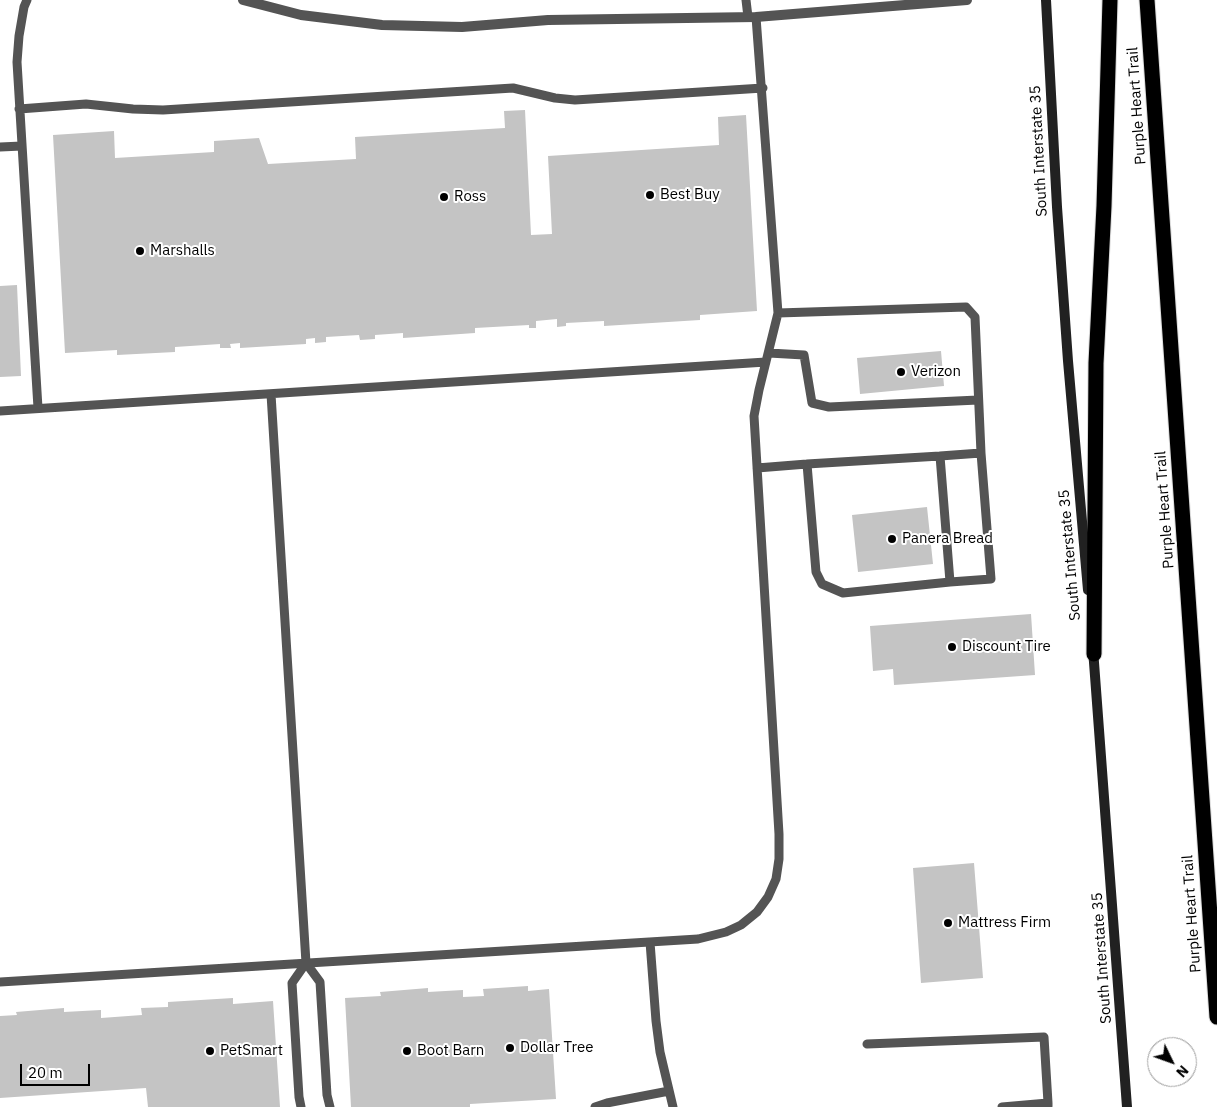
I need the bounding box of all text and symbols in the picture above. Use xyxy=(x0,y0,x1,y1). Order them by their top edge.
street label: Purple Heart Trail xyxy=(1124,46,1150,166)
street label: South Interstate 35 xyxy=(1027,85,1051,217)
place label: Best Buy xyxy=(660,186,720,204)
place label: Ross xyxy=(454,188,486,206)
marker: Best Buy xyxy=(644,189,656,201)
marker: Ross xyxy=(438,191,450,203)
place label: Marshalls xyxy=(150,242,215,260)
marker: Marshalls xyxy=(134,245,146,257)
place label: Verizon xyxy=(911,363,961,381)
marker: Verizon xyxy=(895,366,907,378)
street label: Purple Heart Trail xyxy=(1152,450,1178,570)
street label: South Interstate 35 xyxy=(1055,489,1085,621)
place label: Panera Bread xyxy=(902,530,993,548)
marker: Panera Bread xyxy=(886,533,898,545)
place label: Discount Tire xyxy=(962,638,1051,656)
marker: Discount Tire xyxy=(946,641,958,653)
street label: Purple Heart Trail xyxy=(1179,854,1205,974)
street label: South Interstate 35 xyxy=(1088,892,1116,1024)
place label: Mattress Firm xyxy=(958,914,1051,932)
marker: Mattress Firm xyxy=(942,917,954,929)
north arrow xyxy=(1147,1037,1197,1087)
place label: Dollar Tree xyxy=(520,1039,593,1057)
place label: PetSmart xyxy=(220,1042,283,1060)
place label: Boot Barn xyxy=(417,1042,484,1060)
marker: Dollar Tree xyxy=(504,1042,516,1054)
marker: PetSmart xyxy=(204,1045,216,1057)
marker: Boot Barn xyxy=(401,1045,413,1057)
scale bar xyxy=(22,1054,92,1086)
text: N xyxy=(1172,1062,1192,1081)
text: 20 m xyxy=(28,1063,63,1082)

